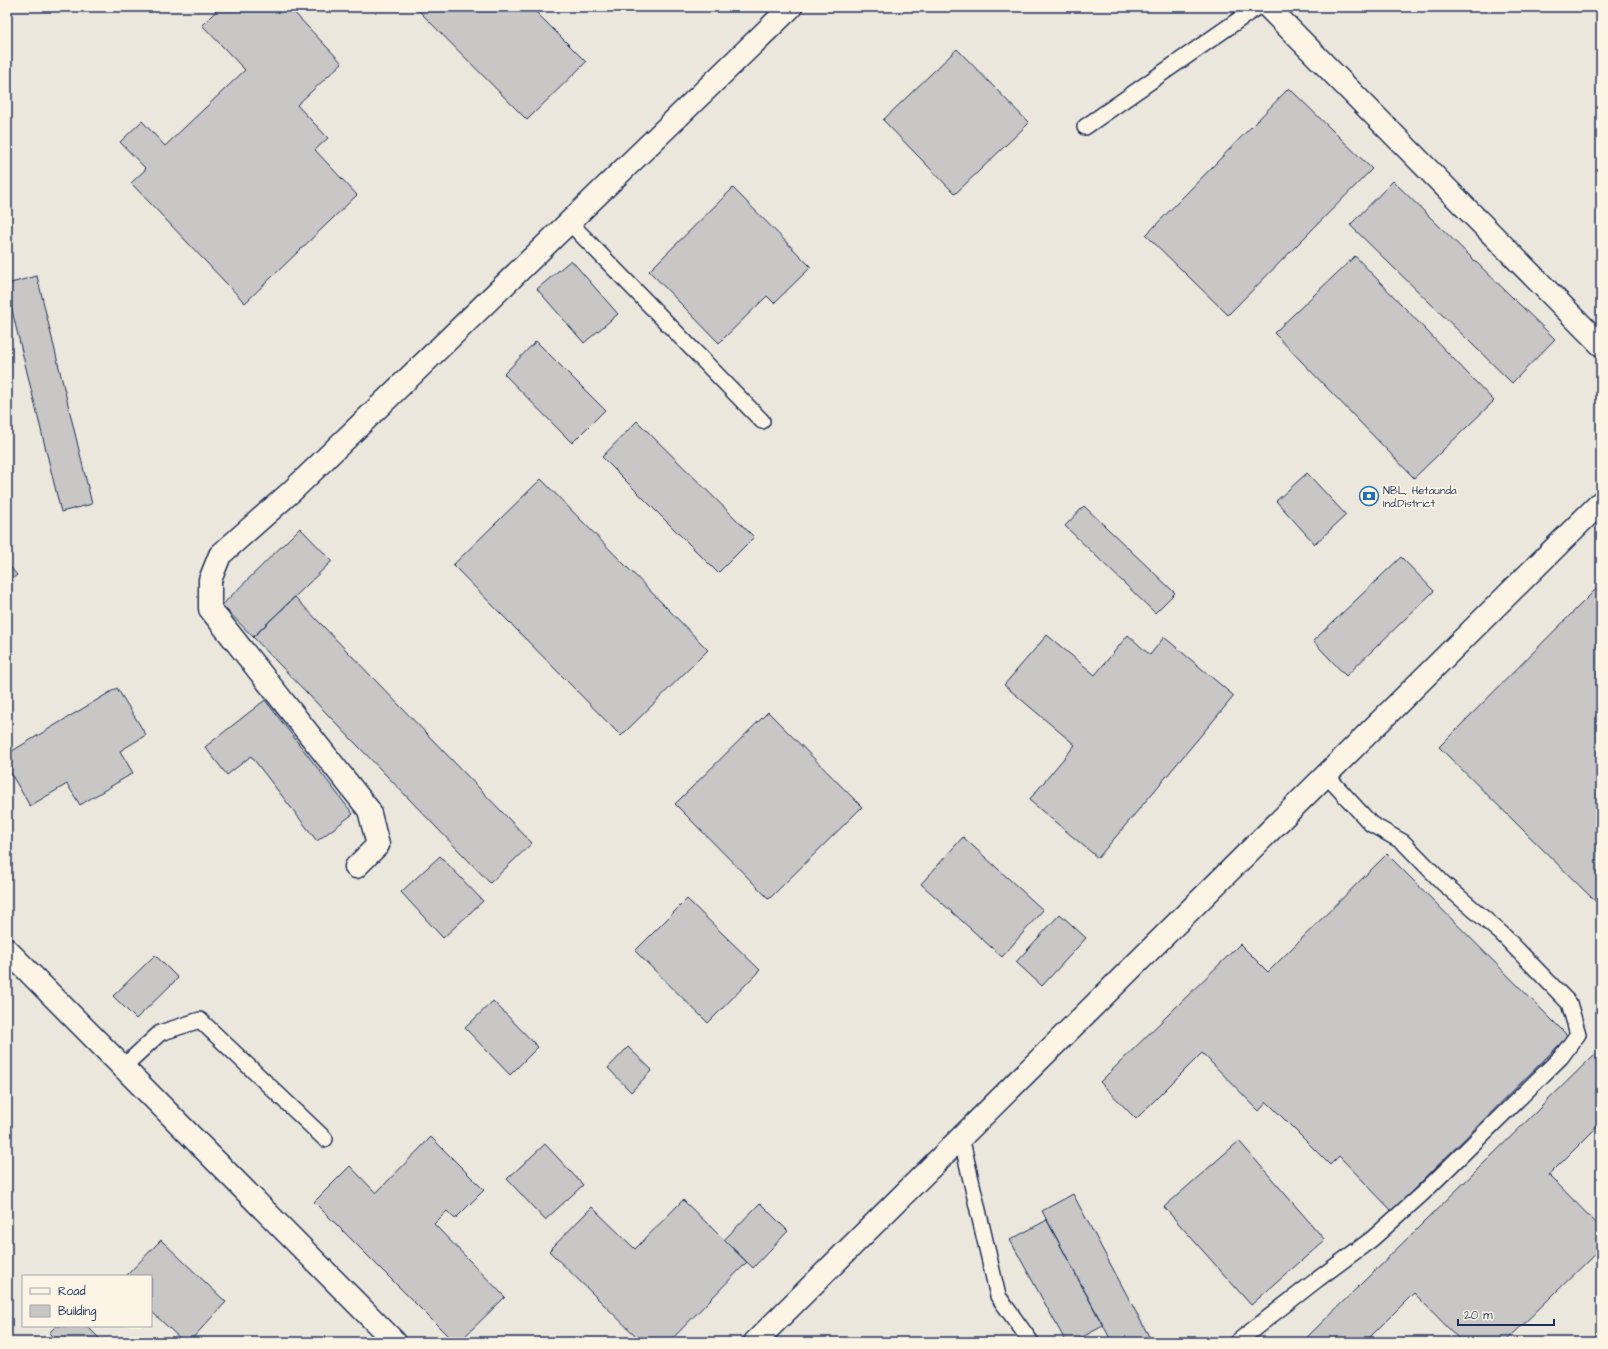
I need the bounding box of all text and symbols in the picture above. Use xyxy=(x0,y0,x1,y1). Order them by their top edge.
place label: NBL, Hetaunda Ind.District xyxy=(1383,483,1457,511)
bank icon: NBL, Hetaunda Ind.District xyxy=(1358,485,1380,507)
legend xyxy=(22,1275,152,1327)
text: Road xyxy=(58,1283,86,1300)
scale bar xyxy=(1458,1301,1554,1327)
text: Building xyxy=(58,1303,96,1321)
text: 20 m xyxy=(1464,1307,1493,1324)

